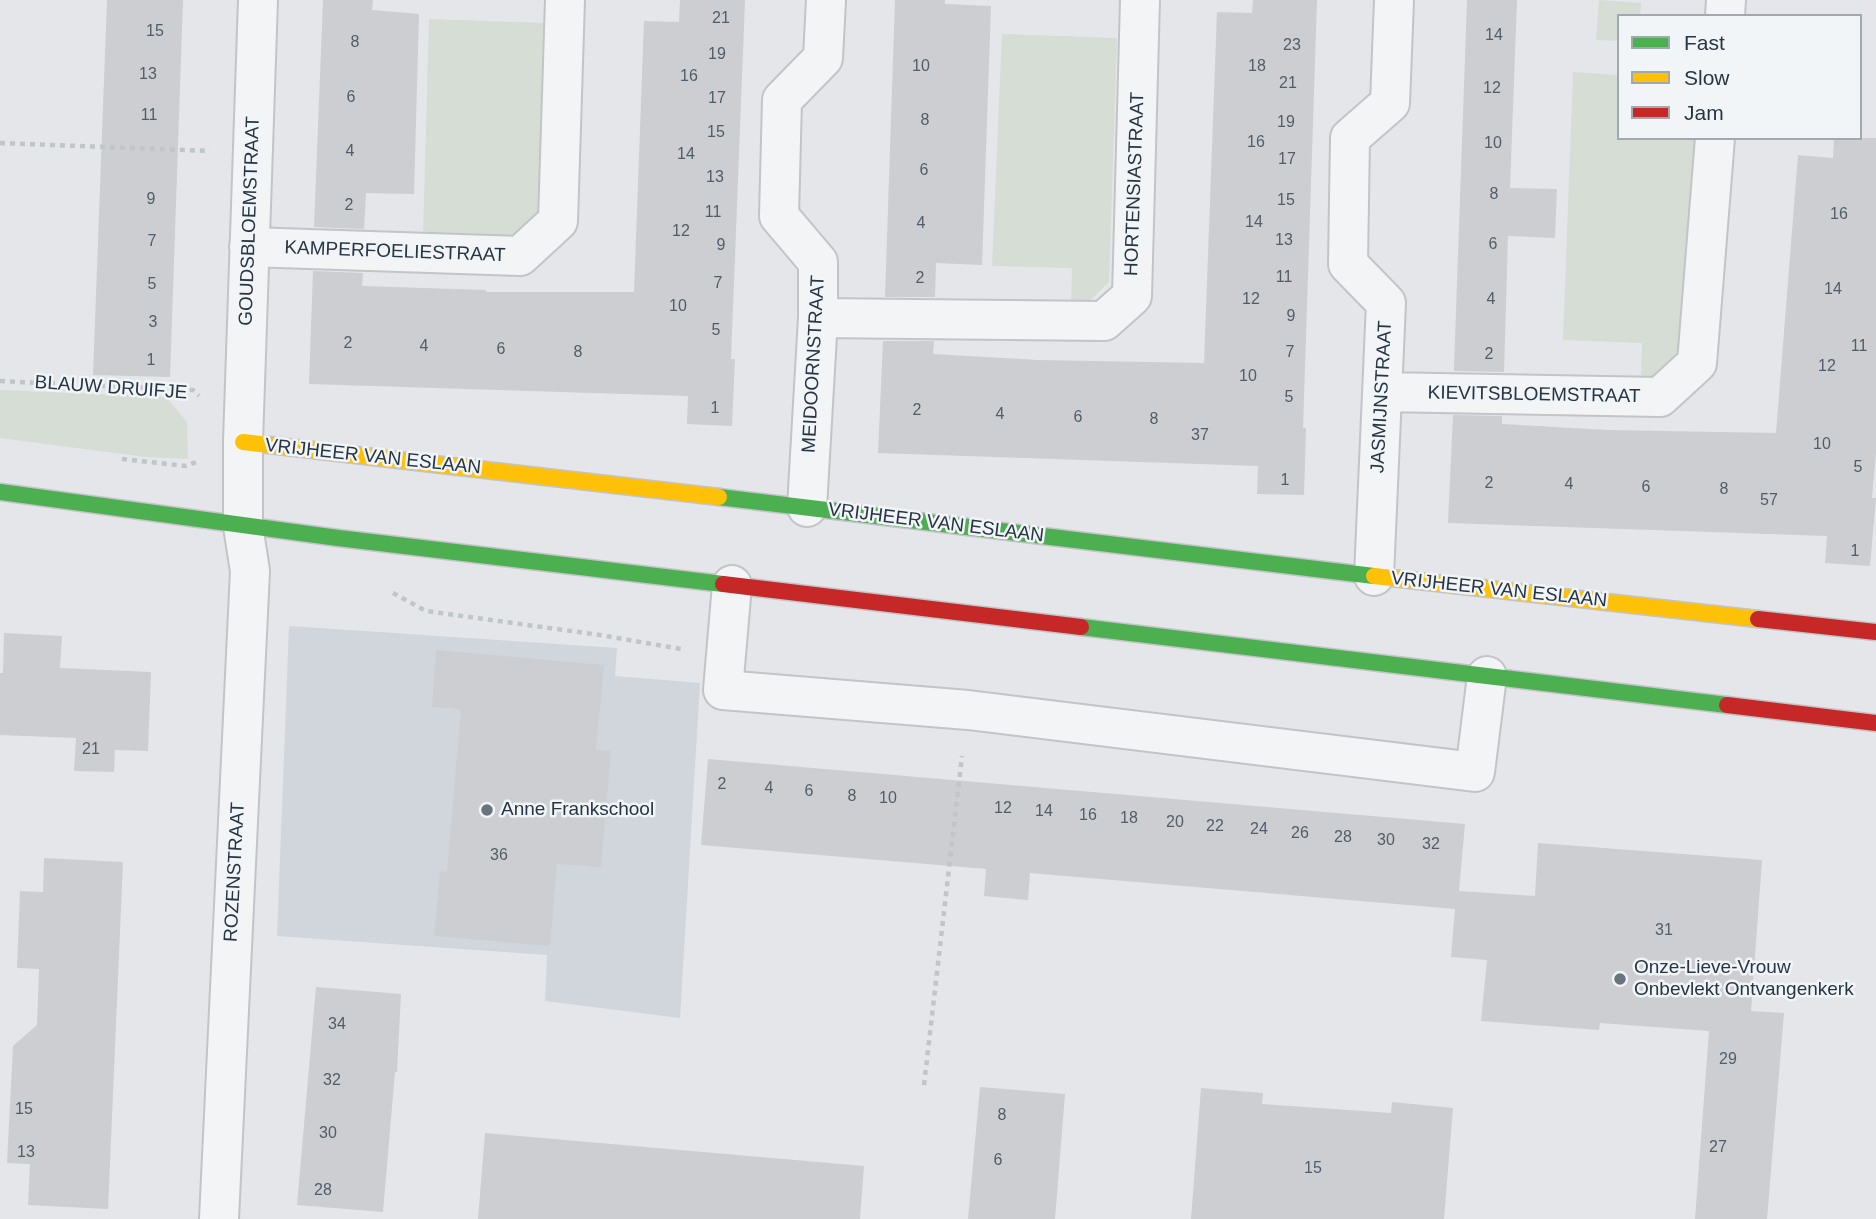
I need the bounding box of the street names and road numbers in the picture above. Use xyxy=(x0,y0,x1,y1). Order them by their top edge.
street label: HORTENSIASTRAAT xyxy=(1120,92,1150,276)
street label: GOUDSBLOEMSTRAAT xyxy=(235,116,265,326)
street label: KAMPERFOELIESTRAAT xyxy=(284,237,506,267)
street label: MEIDOORNSTRAAT xyxy=(798,275,830,453)
street label: JASMIJNSTRAAT xyxy=(1367,320,1397,474)
street label: BLAUW DRUIFJE xyxy=(34,371,188,405)
street label: KIEVITSBLOEMSTRAAT xyxy=(1427,382,1641,408)
street label: VRIJHEER VAN ESLAAN xyxy=(264,434,482,480)
street label: VRIJHEER VAN ESLAAN xyxy=(827,498,1045,548)
street label: VRIJHEER VAN ESLAAN xyxy=(1390,567,1608,613)
street label: ROZENSTRAAT xyxy=(220,801,250,943)

